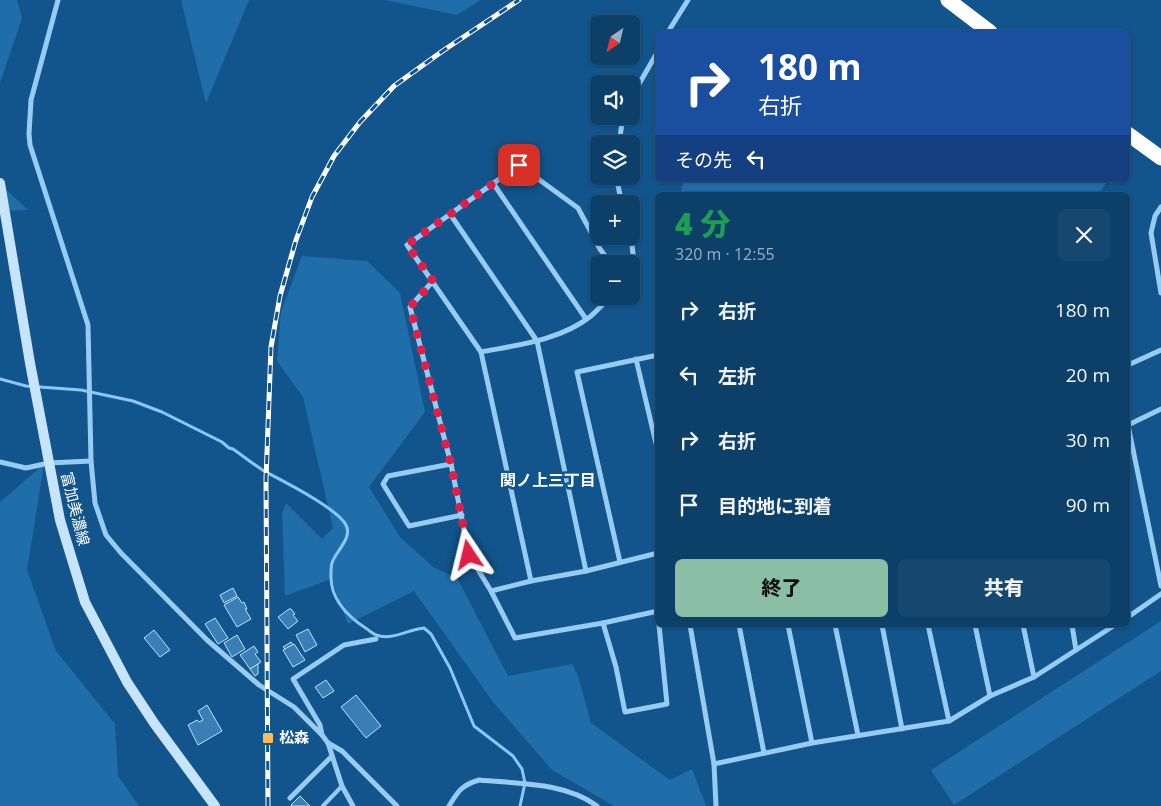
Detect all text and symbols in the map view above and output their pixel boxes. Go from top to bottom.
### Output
north arrow [590,15,640,65]
map controls [590,15,640,305]
text: 180 m [758,43,862,90]
icon: right [675,50,740,115]
button: sound [590,75,640,125]
text: 右折 [758,90,802,120]
button: layers [590,135,640,185]
pin [498,144,540,186]
icon: left [742,145,770,173]
text: その先 [675,147,732,173]
icon: arrive [505,151,533,179]
button: + [590,195,640,245]
text: 4 分 [675,203,730,244]
button: close [1058,209,1110,261]
text: 320 m · 12:55 [675,243,775,265]
button: − [590,255,640,305]
icon: right [675,296,703,324]
text: 180 m [1055,297,1110,323]
text: 右折 [718,298,756,324]
icon: left [675,361,703,389]
text: 20 m [1066,362,1110,388]
text: 左折 [718,363,756,389]
icon: right [675,426,703,454]
text: 30 m [1066,427,1110,453]
text: 右折 [718,428,756,454]
district label: 関ノ上三丁目 [500,469,596,491]
street label: 富加美濃線 [57,470,95,548]
icon: arrive [675,491,703,519]
text: 90 m [1066,492,1110,518]
text: 目的地に到着 [718,493,832,519]
position arrow [442,528,494,580]
button: 終了 [675,559,888,617]
button: 共有 [898,559,1110,617]
place label: 松森 [279,727,309,747]
marker: 松森 [261,731,275,745]

